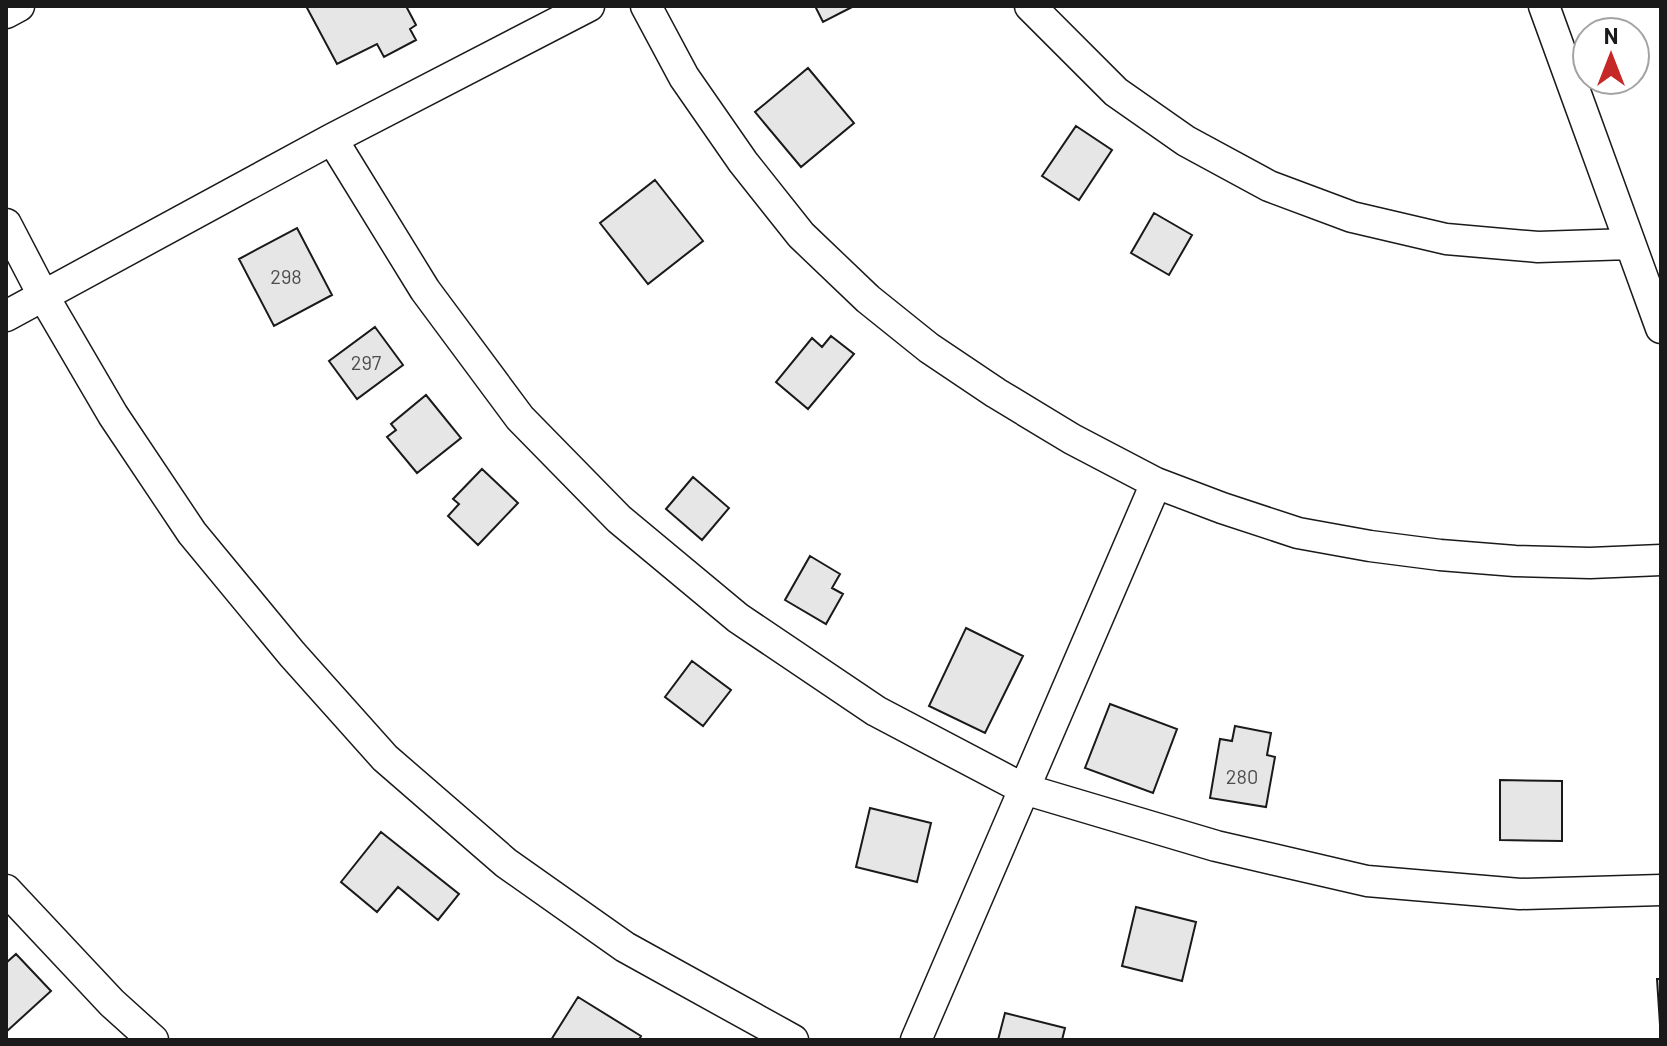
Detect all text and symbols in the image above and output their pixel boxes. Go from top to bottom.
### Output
north arrow [1571,16,1651,96]
text: N [1604,22,1618,48]
house number: 298 [270,264,302,288]
house number: 297 [351,350,382,374]
house number: 280 [1226,764,1258,788]

